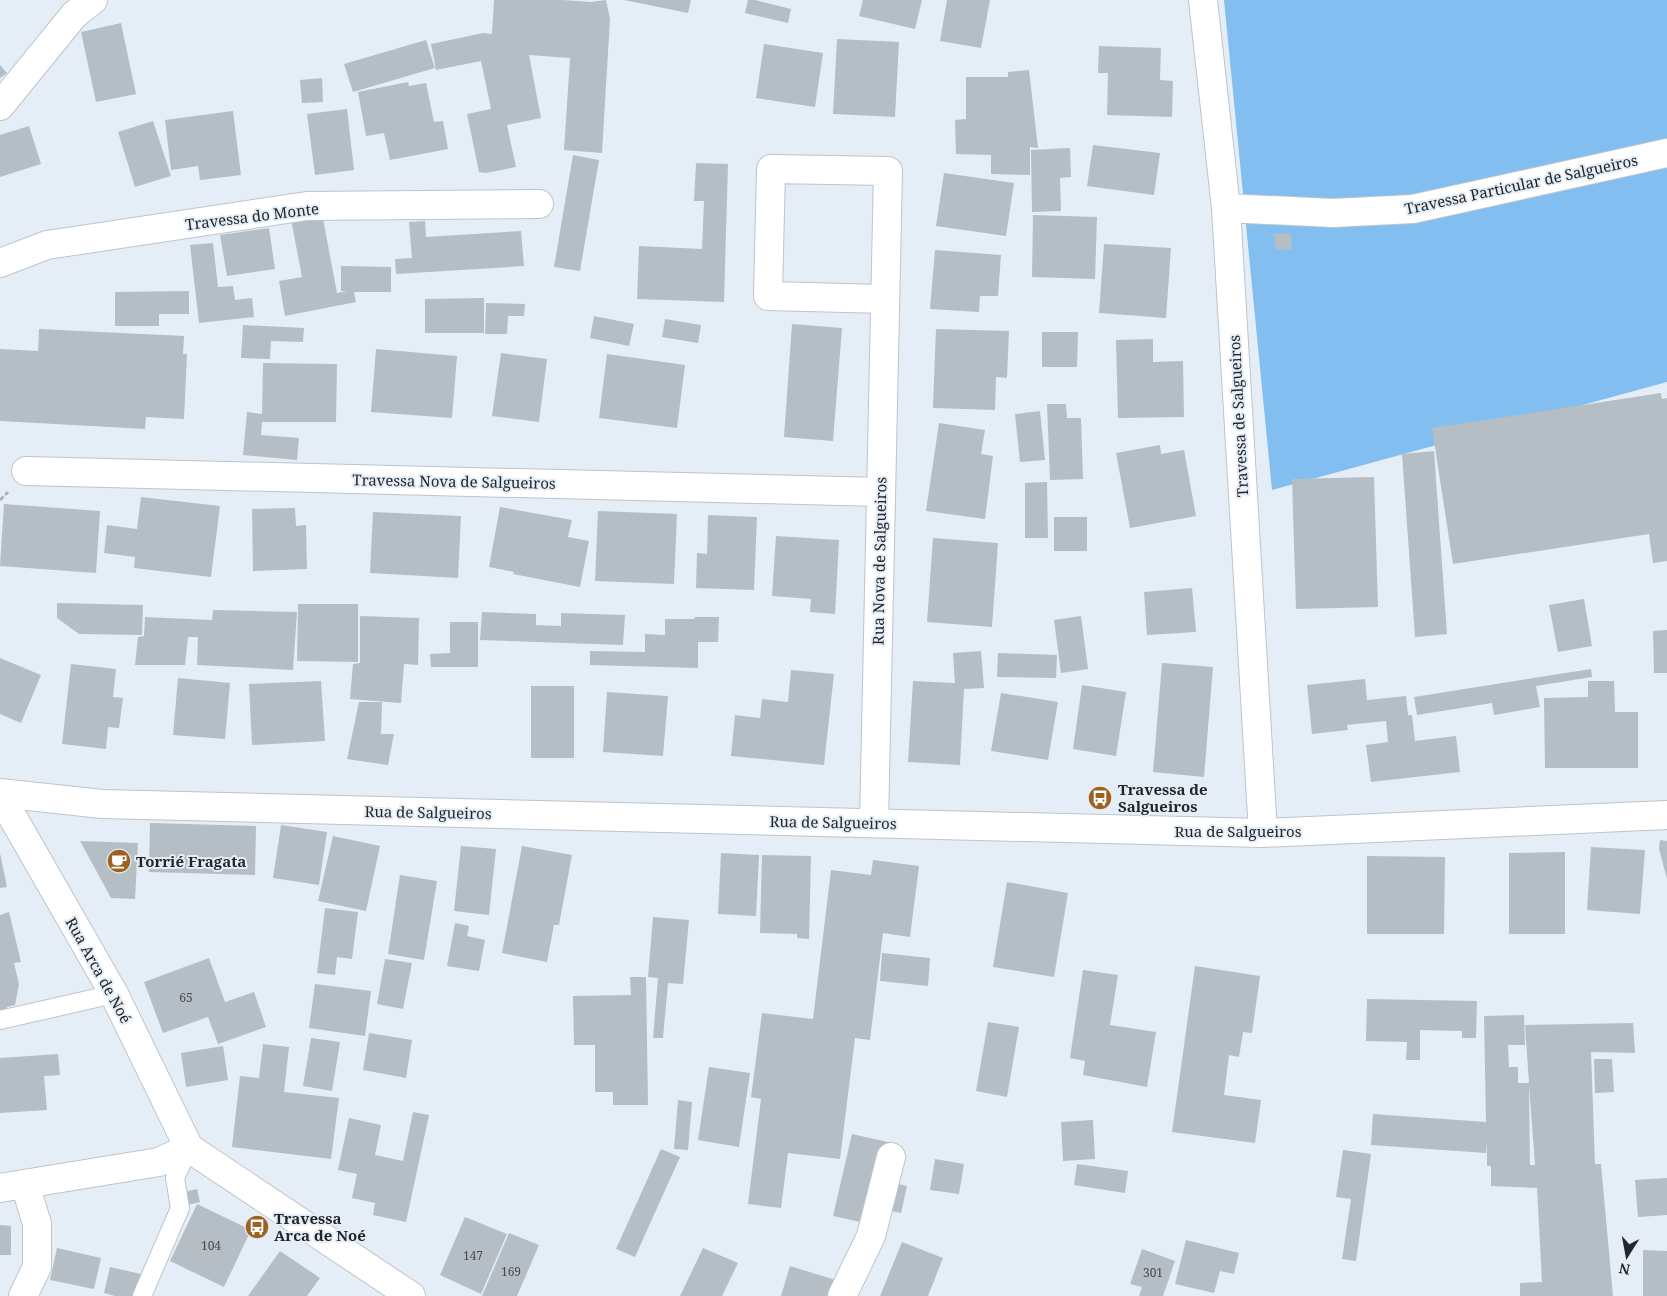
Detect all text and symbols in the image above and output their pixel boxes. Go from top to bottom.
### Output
street label: Travessa Particular de Salgueiros [1403,149,1640,219]
street label: Travessa do Monte [184,198,320,234]
street label: Travessa de Salgueiros [1224,334,1252,498]
street label: Travessa Nova de Salgueiros [352,469,556,493]
street label: Rua Nova de Salgueiros [868,477,890,645]
place label: Travessa de Salgueiros [1118,779,1208,816]
bus stop icon: Travessa de Salgueiros [1087,785,1113,811]
street label: Rua de Salgueiros [364,801,492,823]
street label: Rua de Salgueiros [769,811,897,833]
street label: Rua de Salgueiros [1174,821,1302,841]
cafe icon: Torrié Fragata [106,848,132,874]
place label: Torrié Fragata [136,851,246,871]
street label: Rua Arca de Noé [62,913,136,1027]
house number: 65 [179,989,193,1006]
place label: Travessa Arca de Noé [274,1208,366,1245]
bus stop icon: Travessa Arca de Noé [244,1214,270,1240]
north arrow [1602,1231,1652,1281]
house number: 104 [201,1237,221,1254]
house number: 147 [463,1247,483,1264]
text: N [1617,1259,1632,1280]
house number: 169 [501,1263,521,1280]
house number: 301 [1143,1264,1163,1281]

